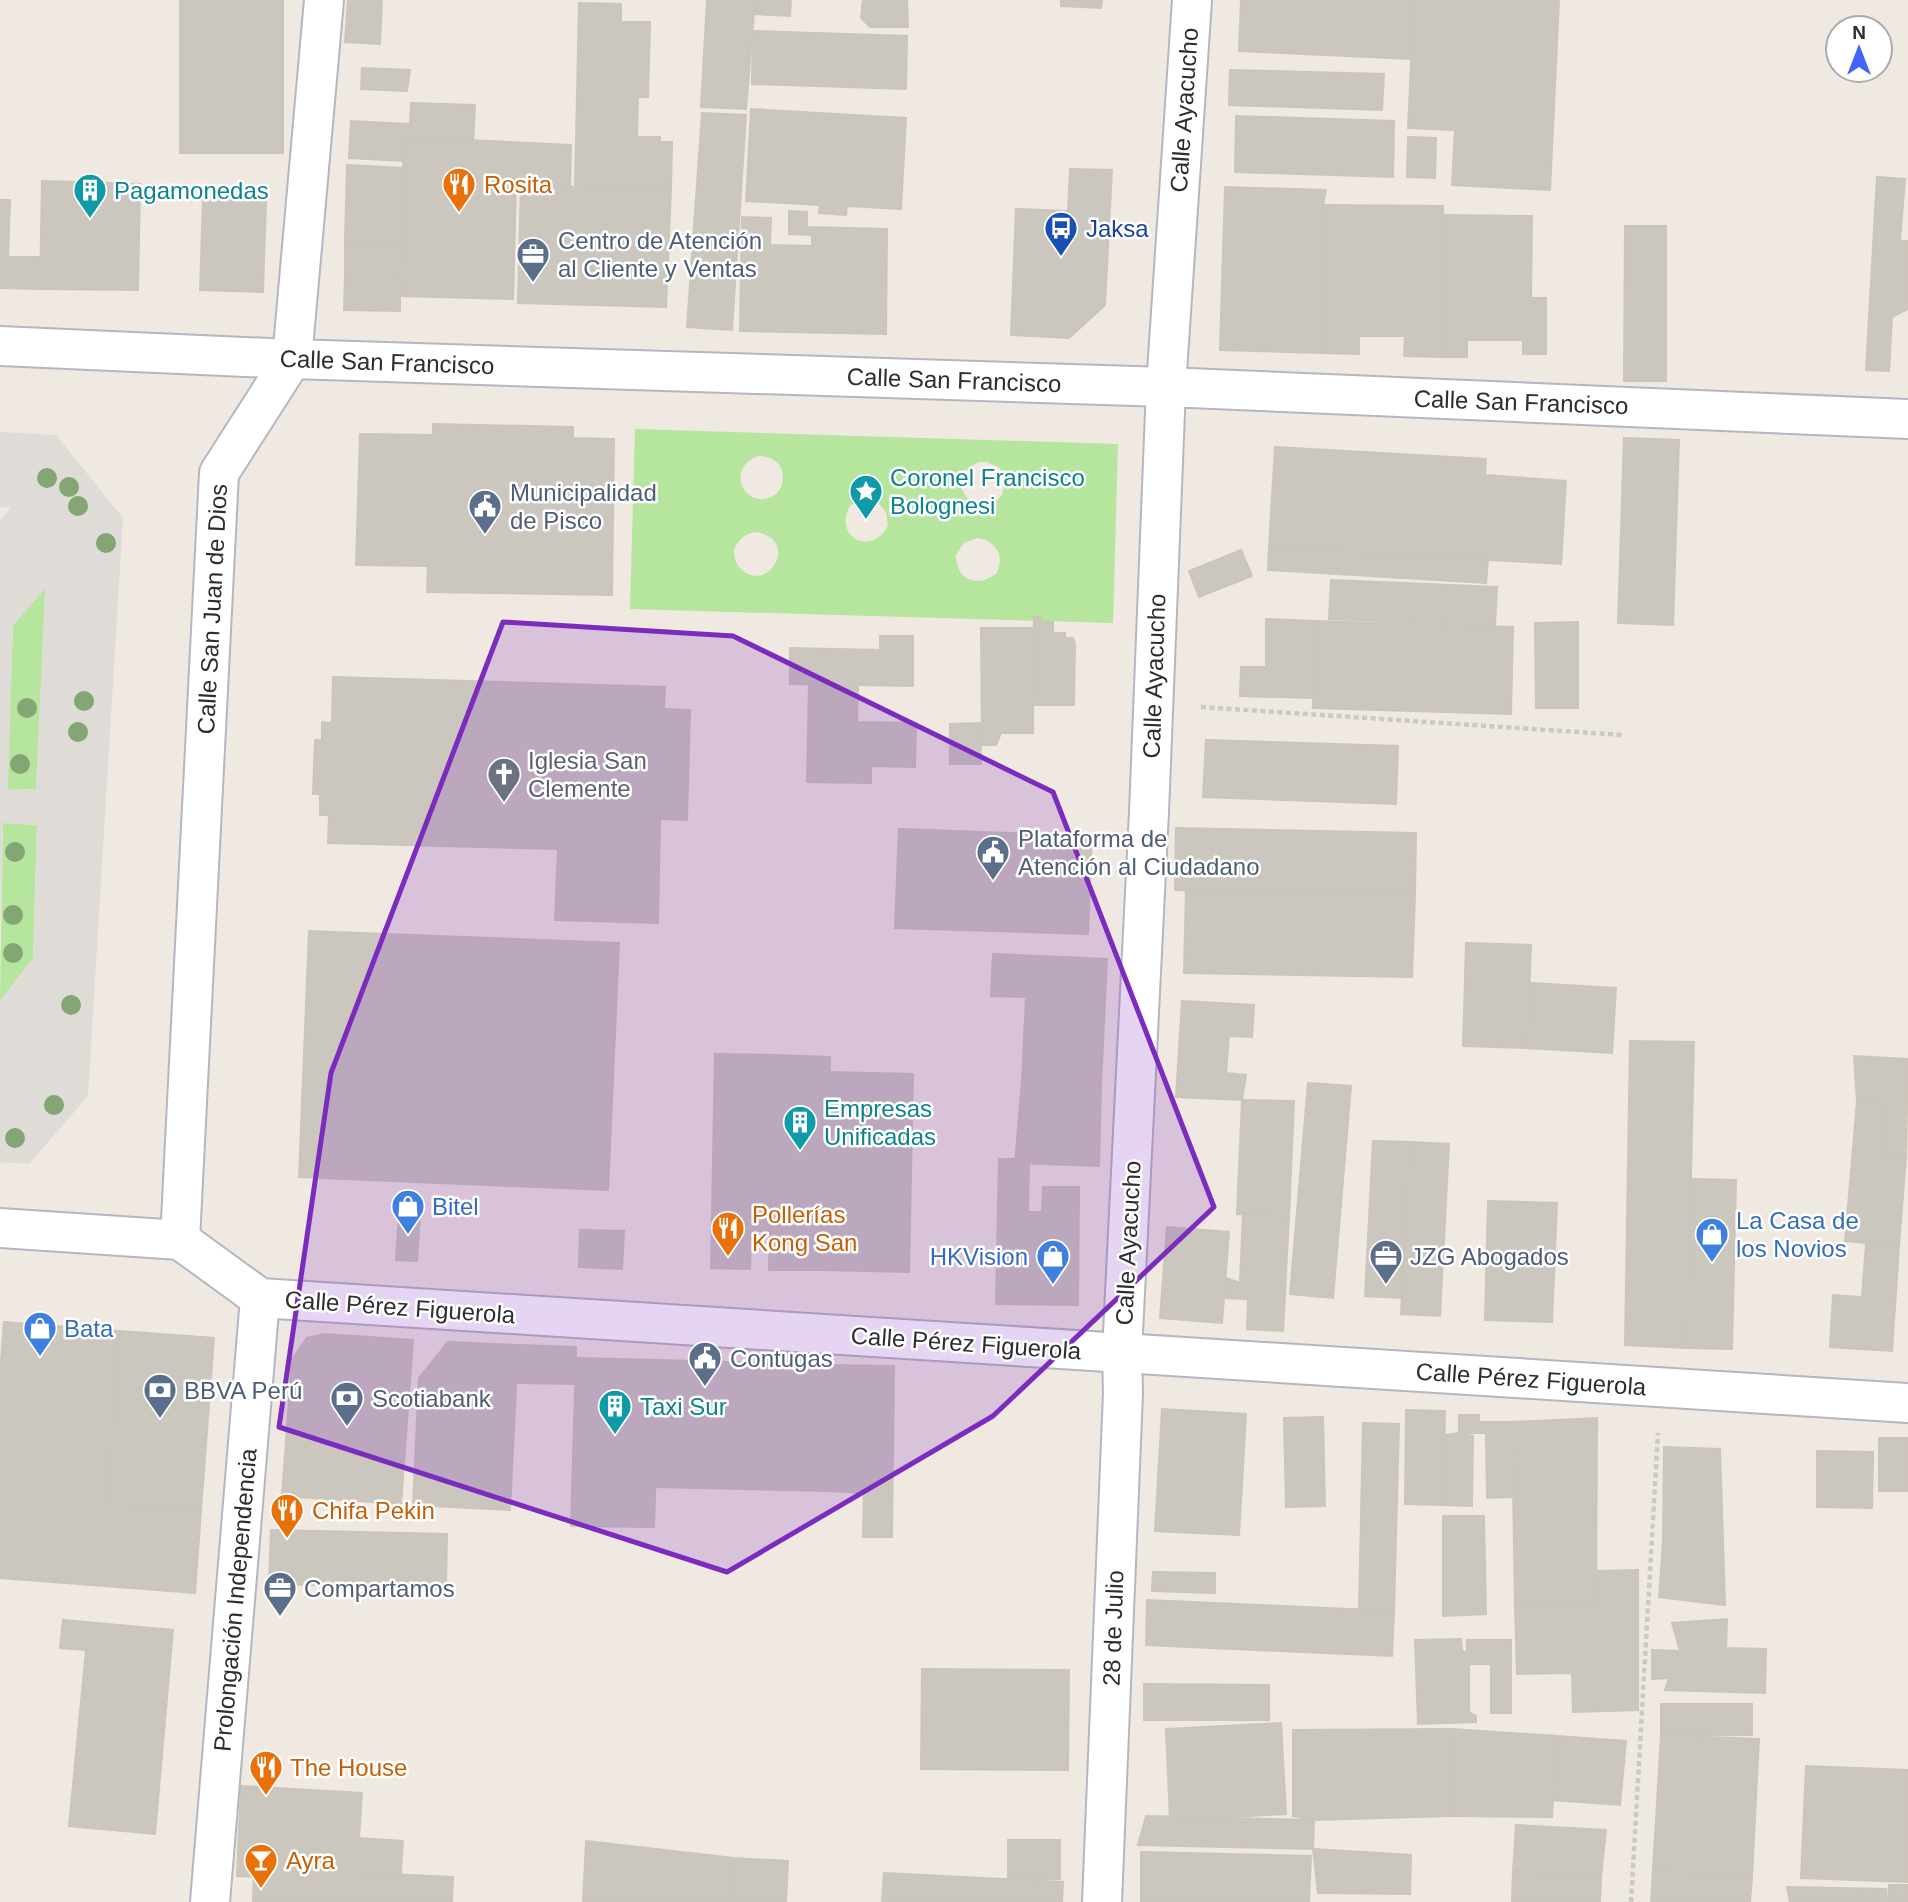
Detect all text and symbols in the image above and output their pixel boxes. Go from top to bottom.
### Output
north arrow [1824,14,1894,84]
text: N [1852,22,1866,43]
street label: Calle Ayacucho [1165,27,1203,193]
restaurant icon: Rosita [440,165,478,214]
building icon: Pagamonedas [71,171,109,220]
place label: Rosita [484,171,553,198]
place label: Pagamonedas [114,177,269,204]
bus stop icon: Jaksa [1042,209,1080,258]
place label: Jaksa [1086,215,1149,242]
place label: Centro de Atención al Cliente y Ventas [558,227,762,282]
office icon: Centro de Atención al Cliente y Ventas [514,235,552,284]
street label: Calle San Francisco [279,345,495,379]
street label: Calle San Francisco [846,363,1062,397]
street label: Calle San Francisco [1413,385,1629,419]
place label: Coronel Francisco Bolognesi [890,464,1085,519]
place icon: Coronel Francisco Bolognesi [847,472,885,521]
place label: Municipalidad de Pisco [510,479,657,534]
street label: Calle San Juan de Dios [192,483,232,735]
public building icon: Municipalidad de Pisco [466,487,504,536]
street label: Calle Ayacucho [1138,593,1170,759]
place label: Iglesia San Clemente [528,747,647,802]
church icon: Iglesia San Clemente [485,755,523,804]
place label: Plataforma de Atención al Ciudadano [1018,825,1260,880]
public building icon: Plataforma de Atención al Ciudadano [974,833,1012,882]
place label: Empresas Unificadas [824,1095,936,1150]
building icon: Empresas Unificadas [781,1103,819,1152]
street label: Calle Ayacucho [1110,1160,1146,1326]
shop icon: Bitel [389,1187,427,1236]
place label: Bitel [432,1193,479,1220]
place label: Pollerías Kong San [752,1201,857,1256]
place label: La Casa de los Novios [1736,1207,1859,1262]
restaurant icon: Pollerías Kong San [709,1209,747,1258]
shop icon: La Casa de los Novios [1693,1215,1731,1264]
shop icon: HKVision [1034,1237,1072,1286]
office icon: JZG Abogados [1367,1237,1405,1286]
place label: HKVision [930,1243,1028,1270]
place label: JZG Abogados [1410,1243,1569,1270]
street label: Calle Pérez Figuerola [284,1285,517,1329]
shop icon: Bata [21,1309,59,1358]
place label: Bata [64,1315,114,1342]
street label: Calle Pérez Figuerola [850,1321,1083,1365]
public building icon: Contugas [686,1339,724,1388]
place label: Contugas [730,1345,833,1372]
street label: Calle Pérez Figuerola [1415,1357,1648,1401]
bank icon: BBVA Perú [141,1371,179,1420]
place label: BBVA Perú [184,1377,302,1404]
bank icon: Scotiabank [328,1379,366,1428]
place label: Scotiabank [372,1385,492,1412]
building icon: Taxi Sur [596,1387,634,1436]
place label: Taxi Sur [640,1393,727,1420]
street label: Prolongación Independencia [208,1447,262,1753]
restaurant icon: Chifa Pekin [268,1491,306,1540]
place label: Chifa Pekin [312,1497,435,1524]
office icon: Compartamos [261,1569,299,1618]
street label: 28 de Julio [1097,1570,1129,1686]
place label: Compartamos [304,1575,455,1602]
restaurant icon: The House [247,1748,285,1797]
place label: The House [290,1754,407,1781]
bar icon: Ayra [242,1841,280,1890]
place label: Ayra [286,1847,336,1874]

